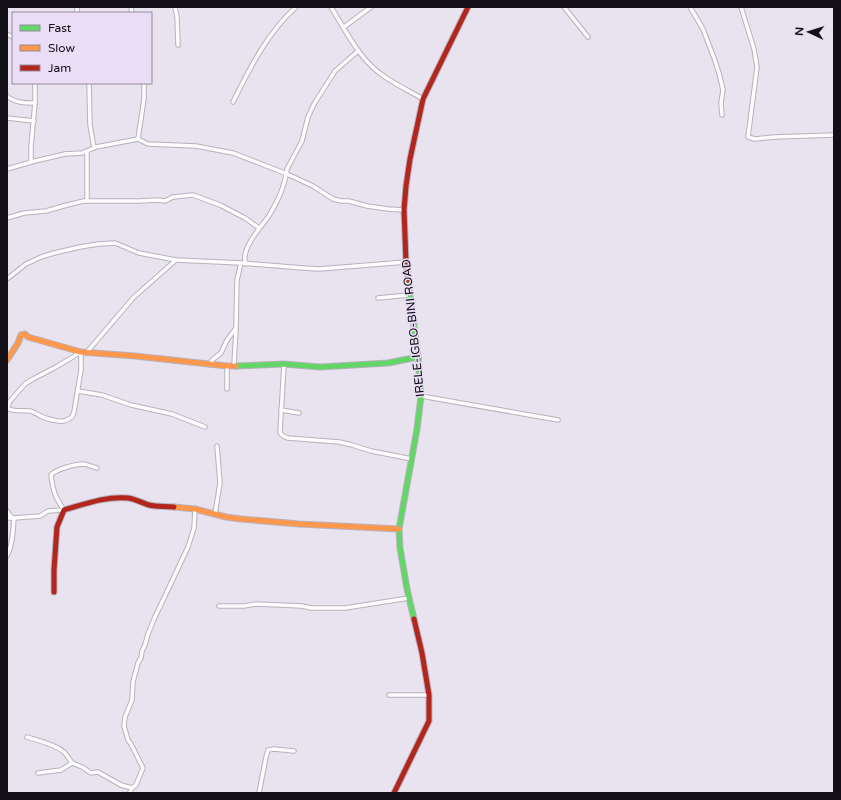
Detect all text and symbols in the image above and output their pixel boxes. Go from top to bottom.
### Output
legend [12,12,152,84]
north arrow [789,12,829,52]
text: Fast [48,21,72,35]
text: N [793,26,806,36]
text: Slow [48,41,75,55]
text: Jam [48,61,71,75]
street label: IRELE-IGBO-BINI ROAD [399,258,427,398]

